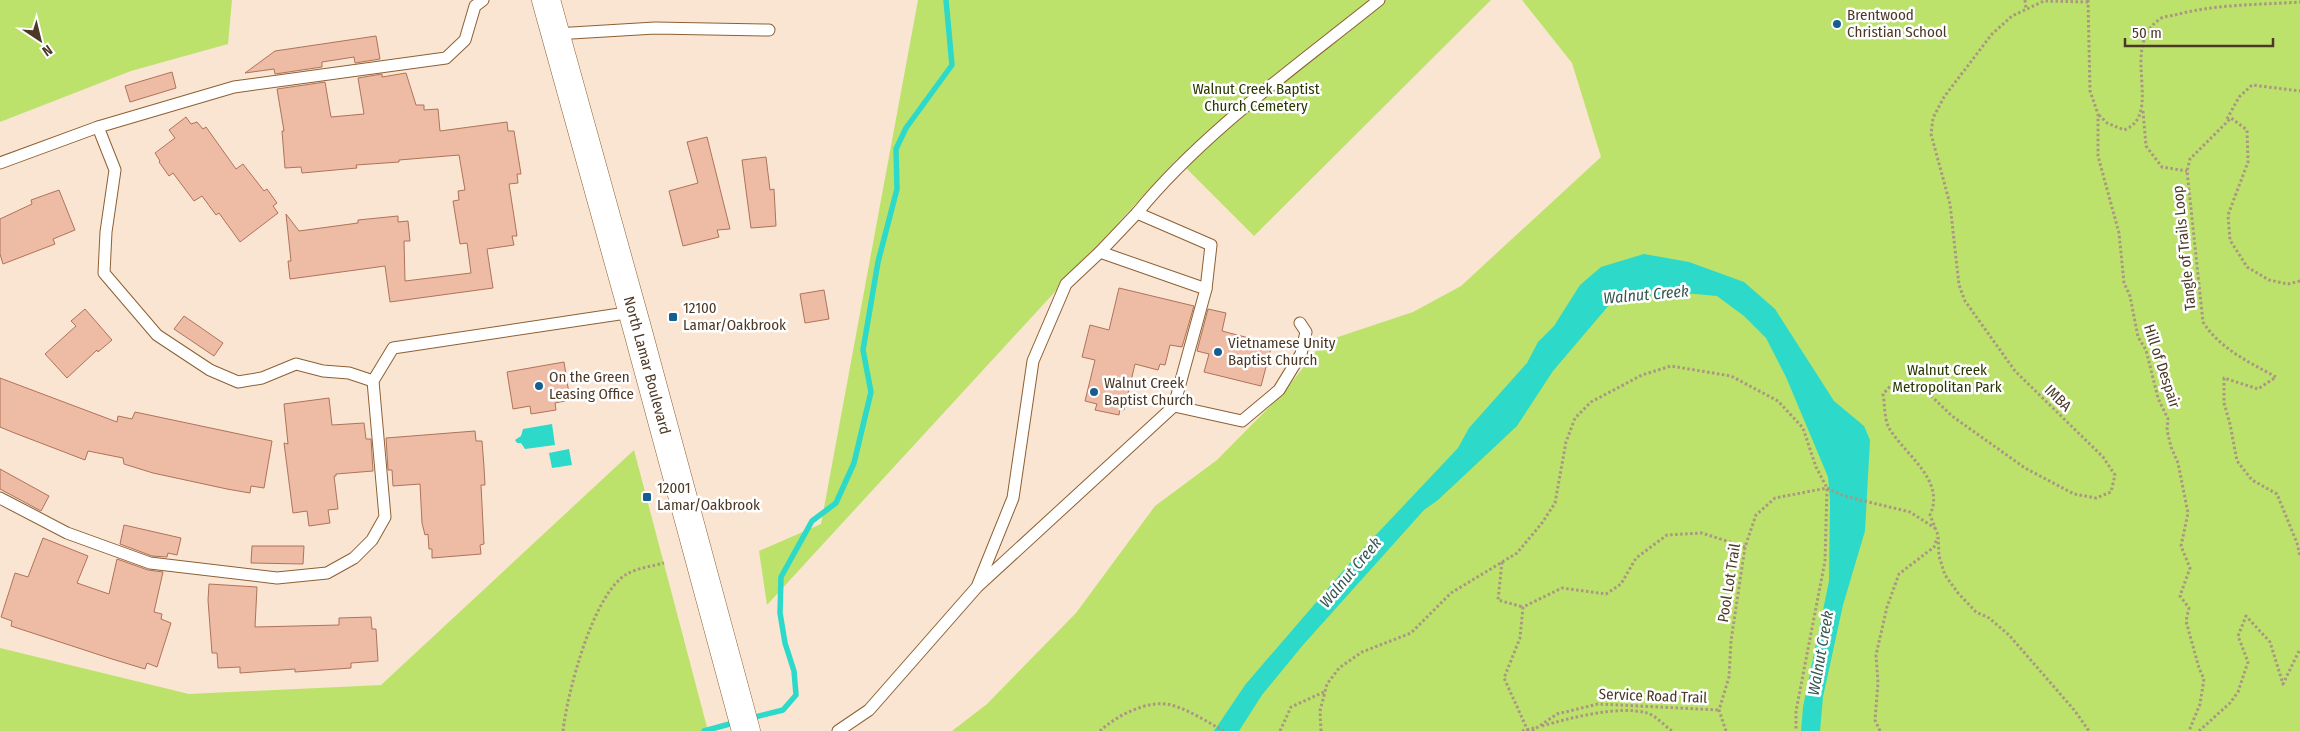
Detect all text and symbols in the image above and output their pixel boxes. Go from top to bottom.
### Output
place label: Brentwood Christian School [1847,6,1947,41]
north arrow [15,15,65,65]
scale bar [2125,15,2272,47]
marker: Brentwood Christian School [1831,18,1843,30]
text: 50 m [2132,24,2162,42]
text: N [39,41,55,60]
park label: Walnut Creek Baptist Church Cemetery [1192,80,1320,115]
street label: Tangle of Trails Loop [2168,185,2200,311]
water label: Walnut Creek [1603,281,1690,308]
street label: North Lamar Boulevard [620,294,674,436]
place label: 12100 Lamar/Oakbrook [683,299,786,334]
marker: 12100 Lamar/Oakbrook [667,311,679,323]
street label: Hill of Despair [2140,322,2184,411]
place label: Vietnamese Unity Baptist Church [1228,334,1336,369]
marker: Vietnamese Unity Baptist Church [1212,346,1224,358]
park label: Walnut Creek Metropolitan Park [1892,361,2002,396]
place label: On the Green Leasing Office [549,368,634,403]
place label: Walnut Creek Baptist Church [1104,374,1193,409]
marker: On the Green Leasing Office [533,380,545,392]
street label: IMBA [2041,381,2075,415]
marker: Walnut Creek Baptist Church [1088,386,1100,398]
place label: 12001 Lamar/Oakbrook [657,479,760,514]
marker: 12001 Lamar/Oakbrook [641,491,653,503]
water label: Walnut Creek [1316,533,1385,611]
street label: Pool Lot Trail [1714,542,1744,624]
water label: Walnut Creek [1804,609,1837,697]
street label: Service Road Trail [1598,685,1708,707]

